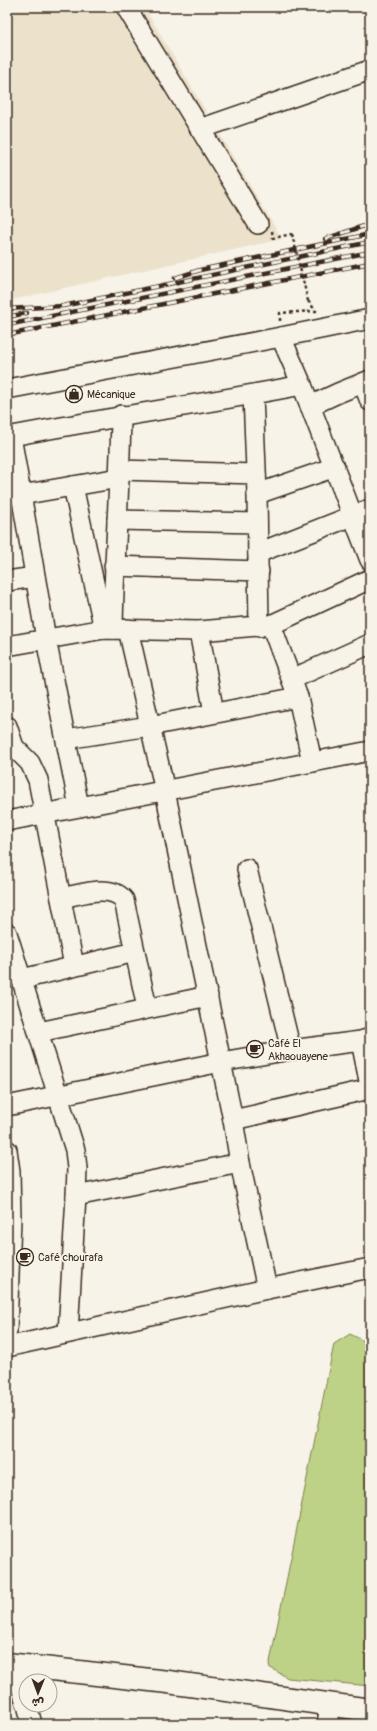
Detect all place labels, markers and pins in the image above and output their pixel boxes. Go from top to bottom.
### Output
shop icon: Mécanique [64,384,84,404]
place label: Mécanique [87,388,136,401]
place label: Café El Akhaouayene [268,1037,329,1063]
cafe icon: Café El Akhaouayene [245,1039,265,1059]
cafe icon: Café chourafa [15,1247,35,1267]
place label: Café chourafa [38,1251,103,1264]

